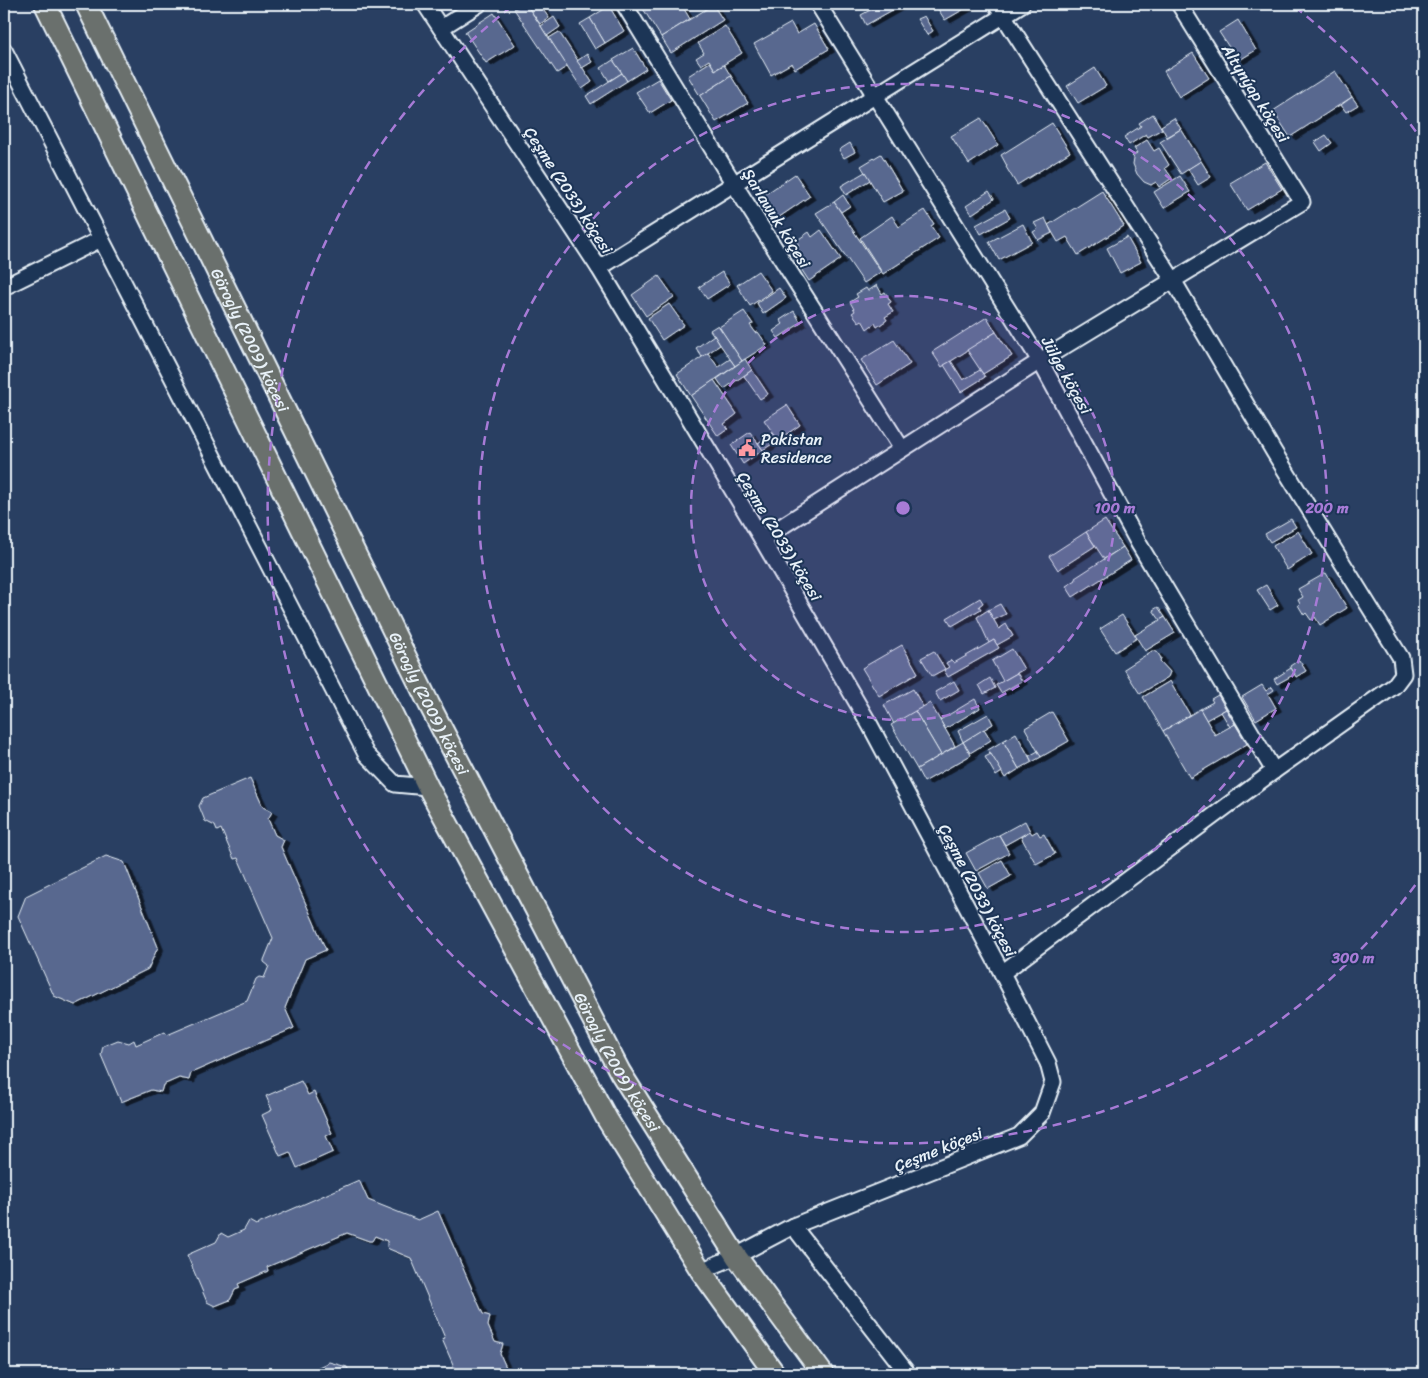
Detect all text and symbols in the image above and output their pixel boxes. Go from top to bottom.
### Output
street label: Altynýap köçesi [1213,37,1298,149]
street label: Çeşme (2033) köçesi [516,121,621,260]
street label: Şarlawuk köçesi [734,163,819,274]
street label: Görogly (2009) köçesi [202,263,298,418]
street label: Jülge köçesi [1033,330,1100,420]
place label: Pakistan Residence [761,425,832,472]
public building icon: Pakistan Residence [737,438,757,458]
street label: Çeşme (2033) köçesi [729,466,830,607]
text: 100 m [1095,495,1136,521]
text: 200 m [1304,495,1349,521]
centre of rings [894,499,912,517]
street label: Görogly (2009) köçesi [381,627,478,781]
street label: Çeşme (2033) köçesi [930,818,1025,963]
text: 300 m [1331,945,1375,971]
street label: Görogly (2009) köçesi [566,987,669,1139]
street label: Çeşme köçesi [889,1118,988,1180]

